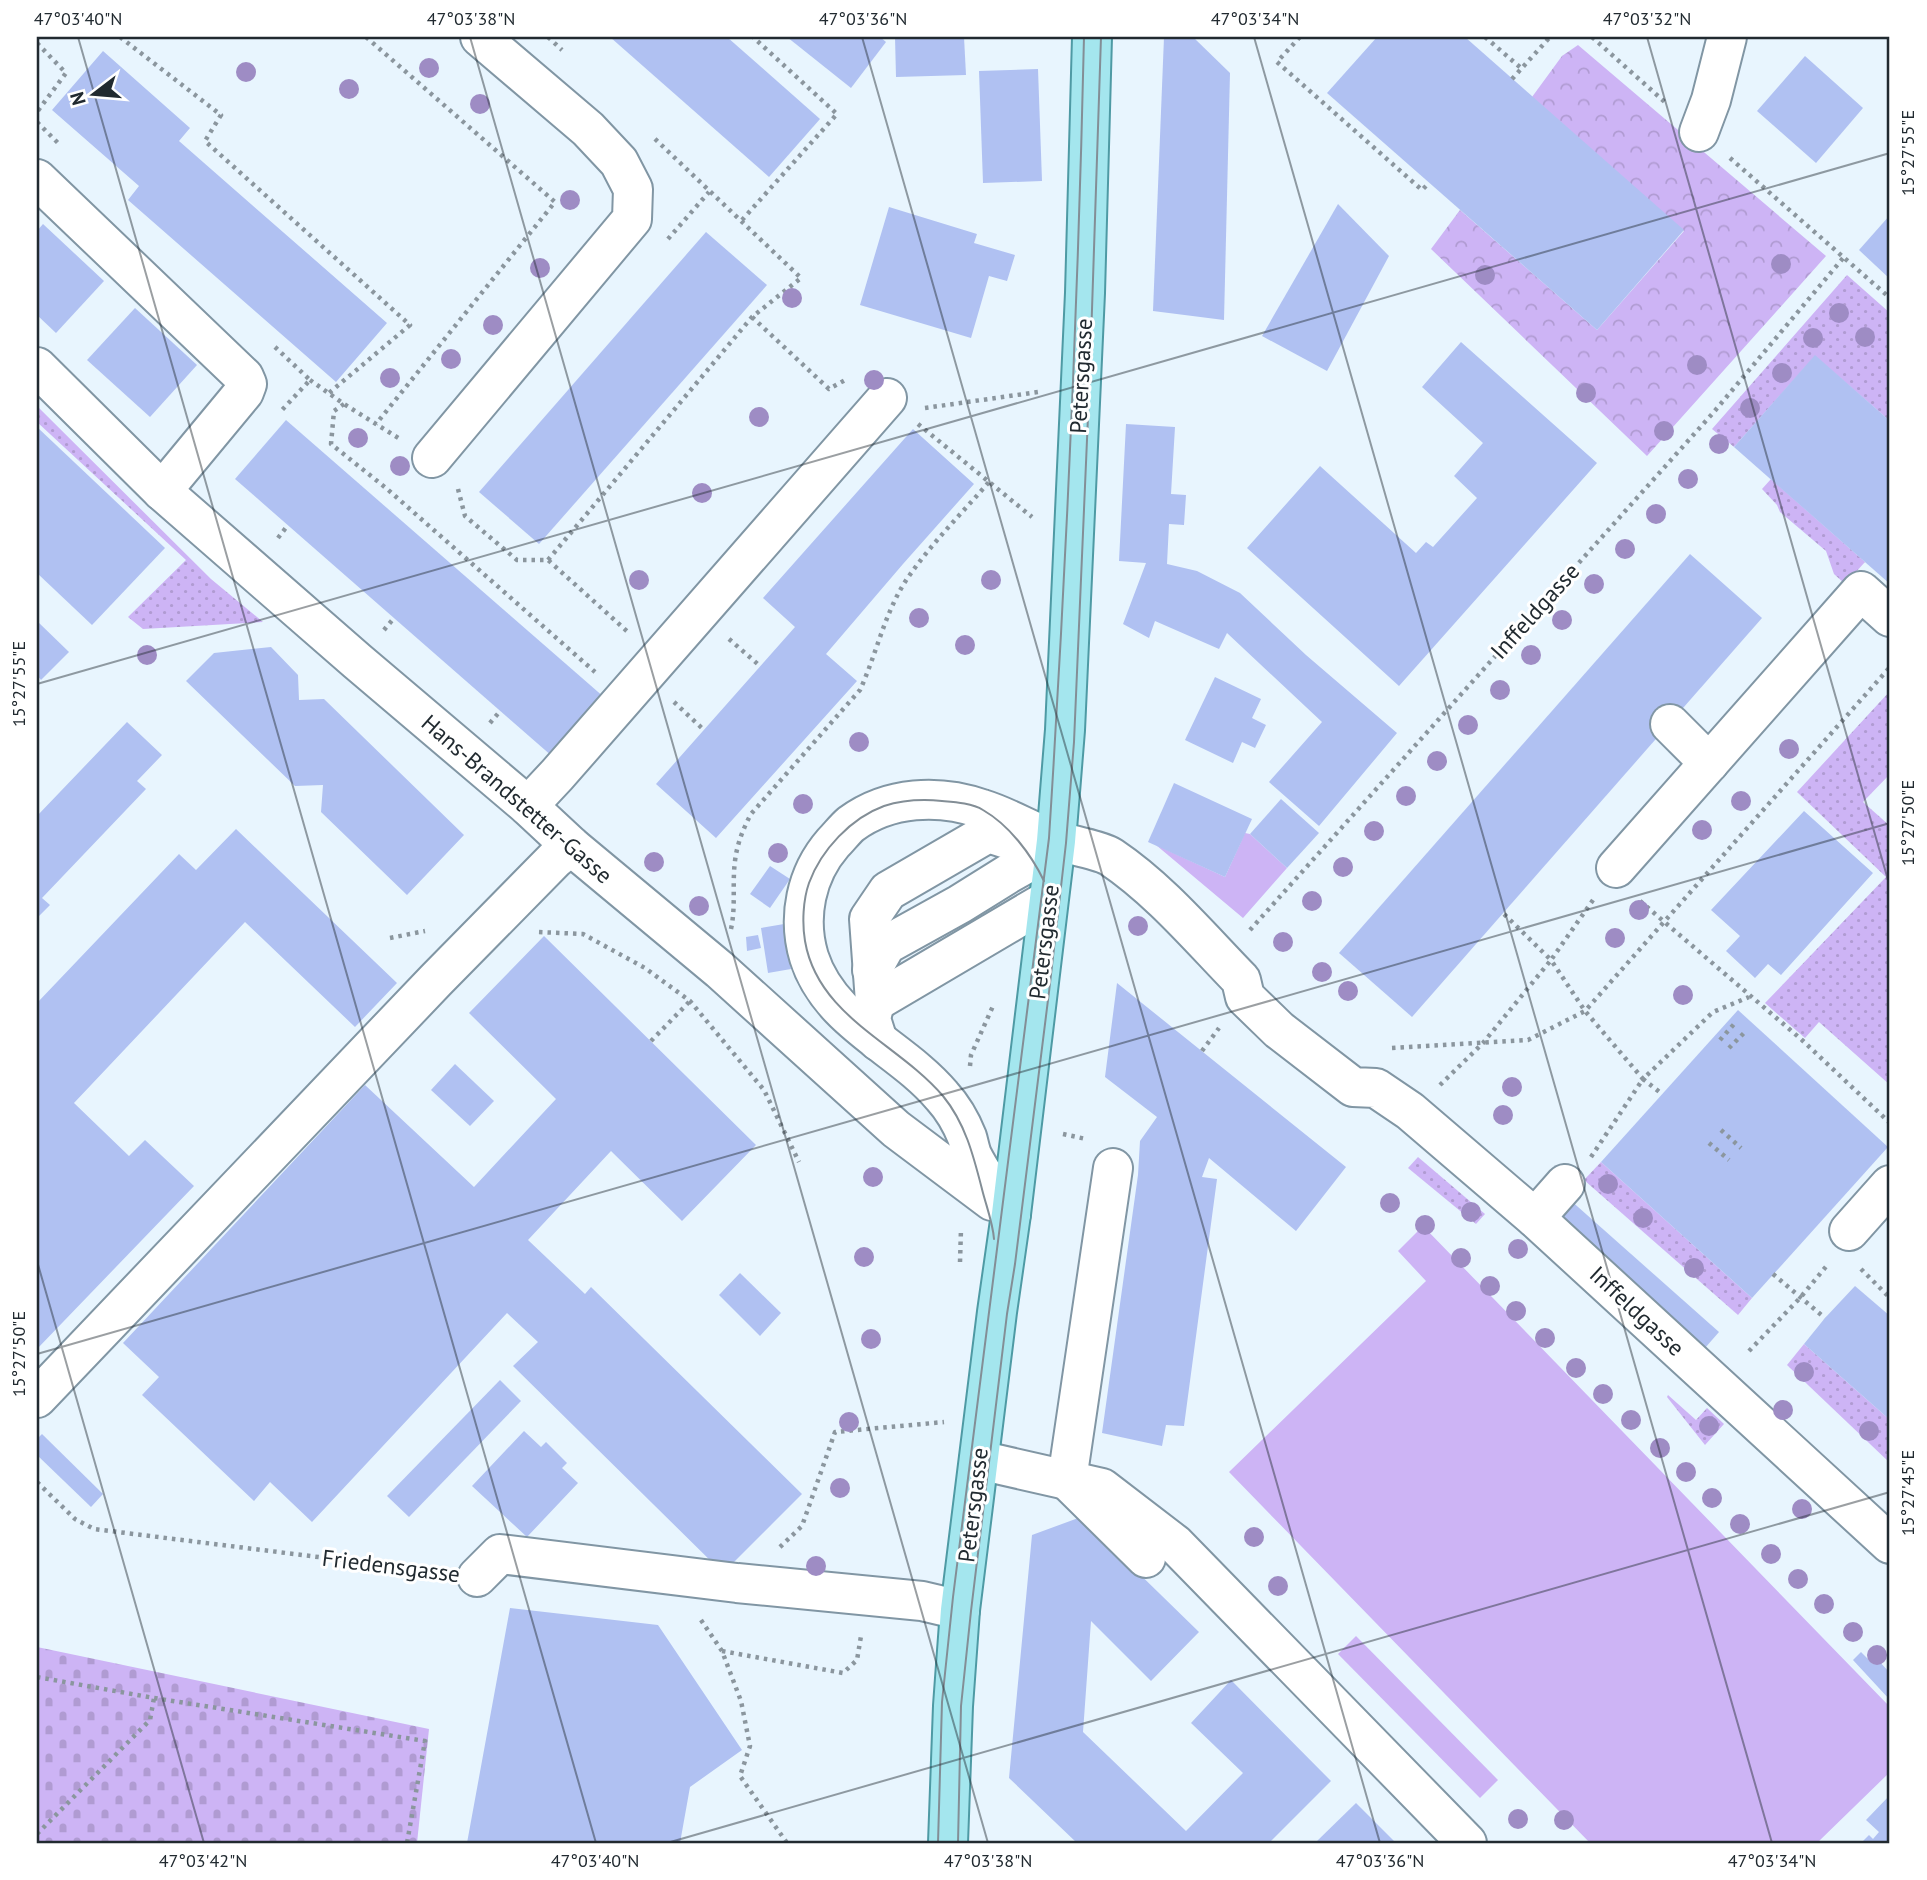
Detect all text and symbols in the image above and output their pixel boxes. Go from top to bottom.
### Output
text: 47°03'40"N [34,7,122,30]
text: 47°03'38"N [427,7,515,30]
text: 47°03'36"N [819,7,907,30]
text: 47°03'34"N [1211,7,1299,30]
text: 47°03'32"N [1603,7,1691,30]
north arrow [60,60,130,130]
text: N [64,89,91,108]
text: 15°27'55"E [1896,110,1919,196]
street label: Petersgasse [1063,318,1098,434]
street label: Inffeldgasse [1484,557,1585,665]
text: 15°27'55"E [7,641,30,727]
street label: Hans-Brandstetter-Gasse [416,708,619,889]
text: 15°27'50"E [1896,780,1919,866]
street label: Petersgasse [1022,883,1065,1001]
street label: Inffeldgasse [1584,1259,1691,1362]
text: 15°27'50"E [7,1311,30,1397]
street label: Petersgasse [951,1446,994,1564]
text: 15°27'45"E [1896,1450,1919,1536]
street label: Friedensgasse [320,1543,462,1588]
text: 47°03'42"N [159,1849,247,1872]
text: 47°03'40"N [551,1849,639,1872]
text: 47°03'38"N [944,1849,1032,1872]
text: 47°03'36"N [1336,1849,1424,1872]
text: 47°03'34"N [1728,1849,1816,1872]

